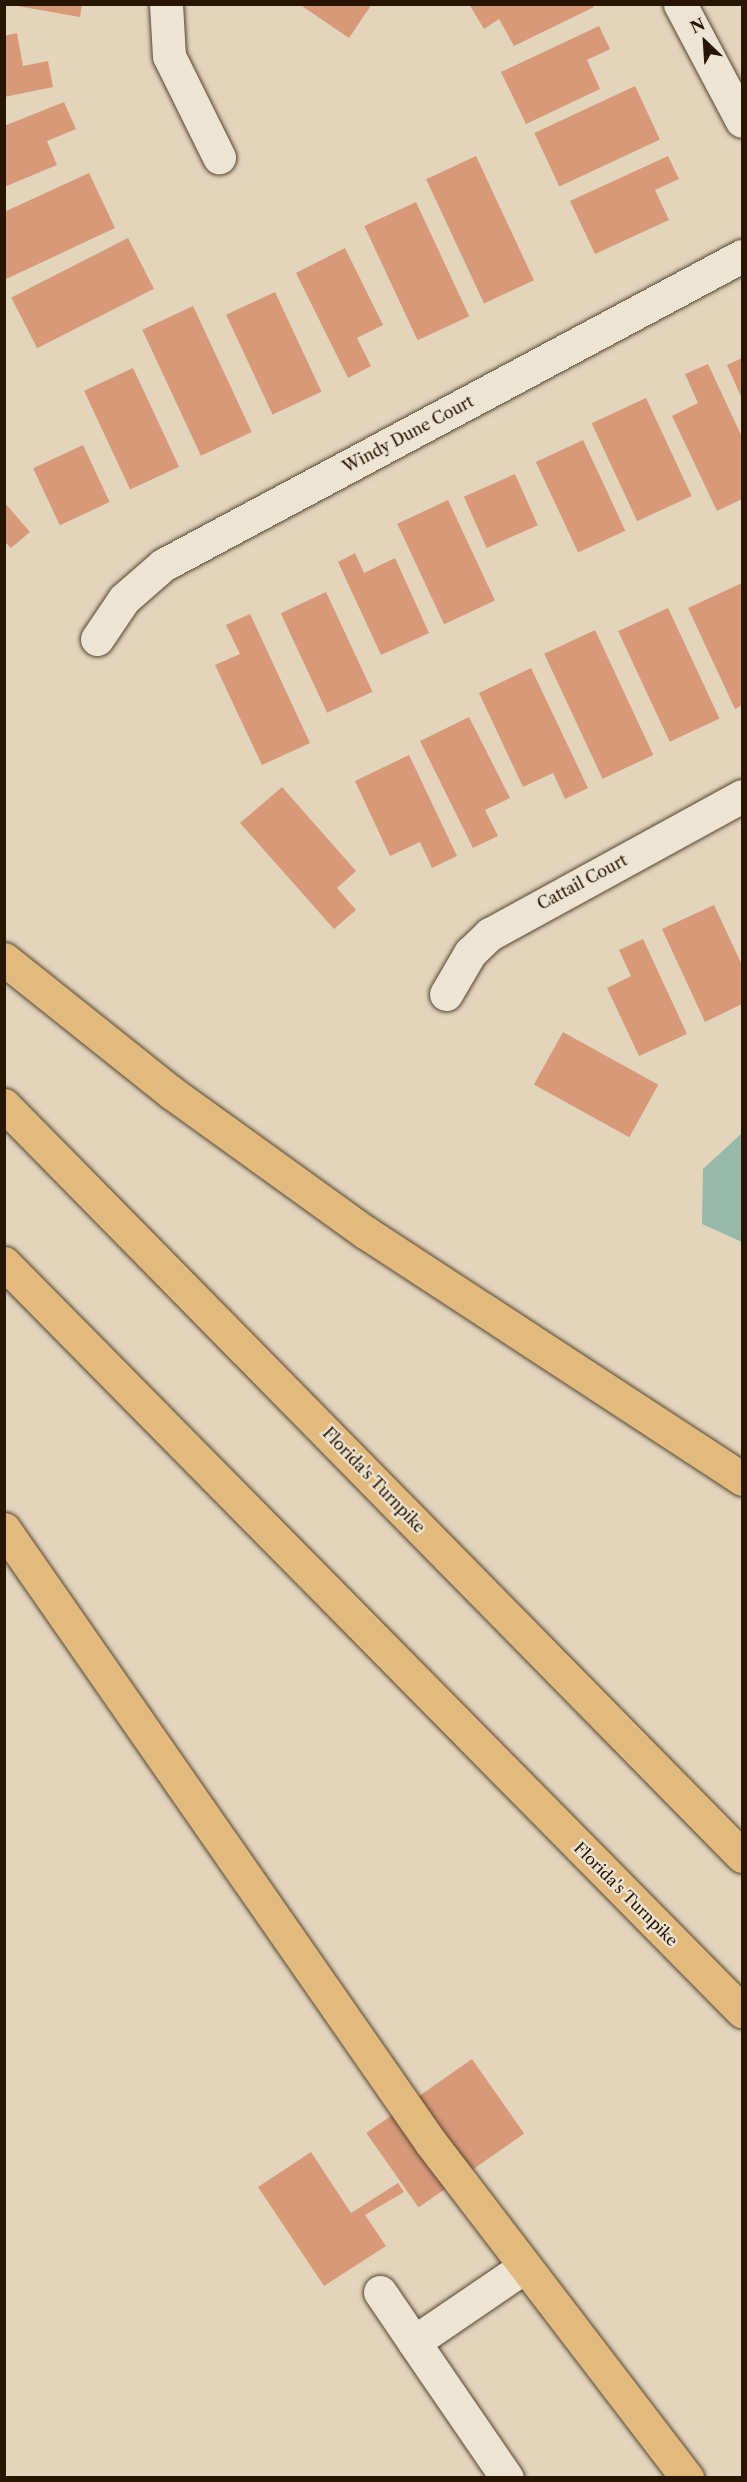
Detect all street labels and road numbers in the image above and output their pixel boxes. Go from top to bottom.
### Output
street label: Windy Dune Court [339,391,477,477]
street label: Cattail Court [534,850,630,914]
street label: Florida's Turnpike [319,1423,429,1537]
street label: Florida's Turnpike [570,1838,682,1950]

